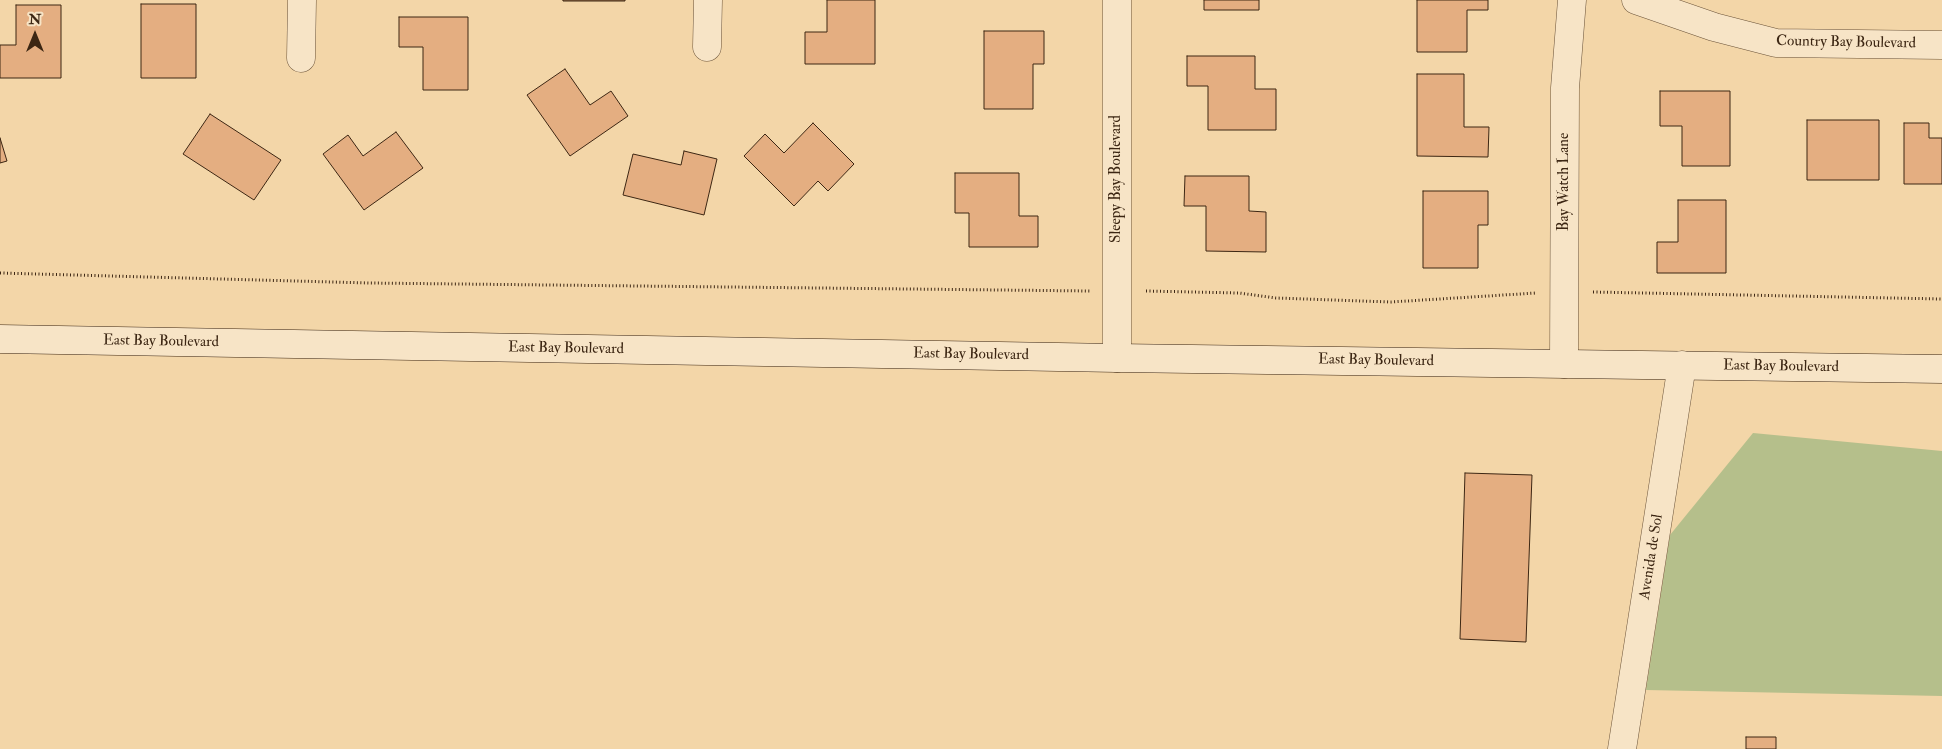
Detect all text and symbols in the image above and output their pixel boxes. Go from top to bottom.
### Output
north arrow [10,10,60,60]
text: N [29,11,41,28]
street label: Country Bay Boulevard [1776,33,1916,53]
street label: Sleepy Bay Boulevard [1108,115,1126,243]
street label: Bay Watch Lane [1556,133,1574,231]
street label: East Bay Boulevard [103,332,219,352]
street label: East Bay Boulevard [508,339,624,359]
street label: East Bay Boulevard [913,345,1029,365]
street label: East Bay Boulevard [1318,351,1434,371]
street label: East Bay Boulevard [1723,357,1839,377]
street label: Avenida de Sol [1636,513,1668,601]

